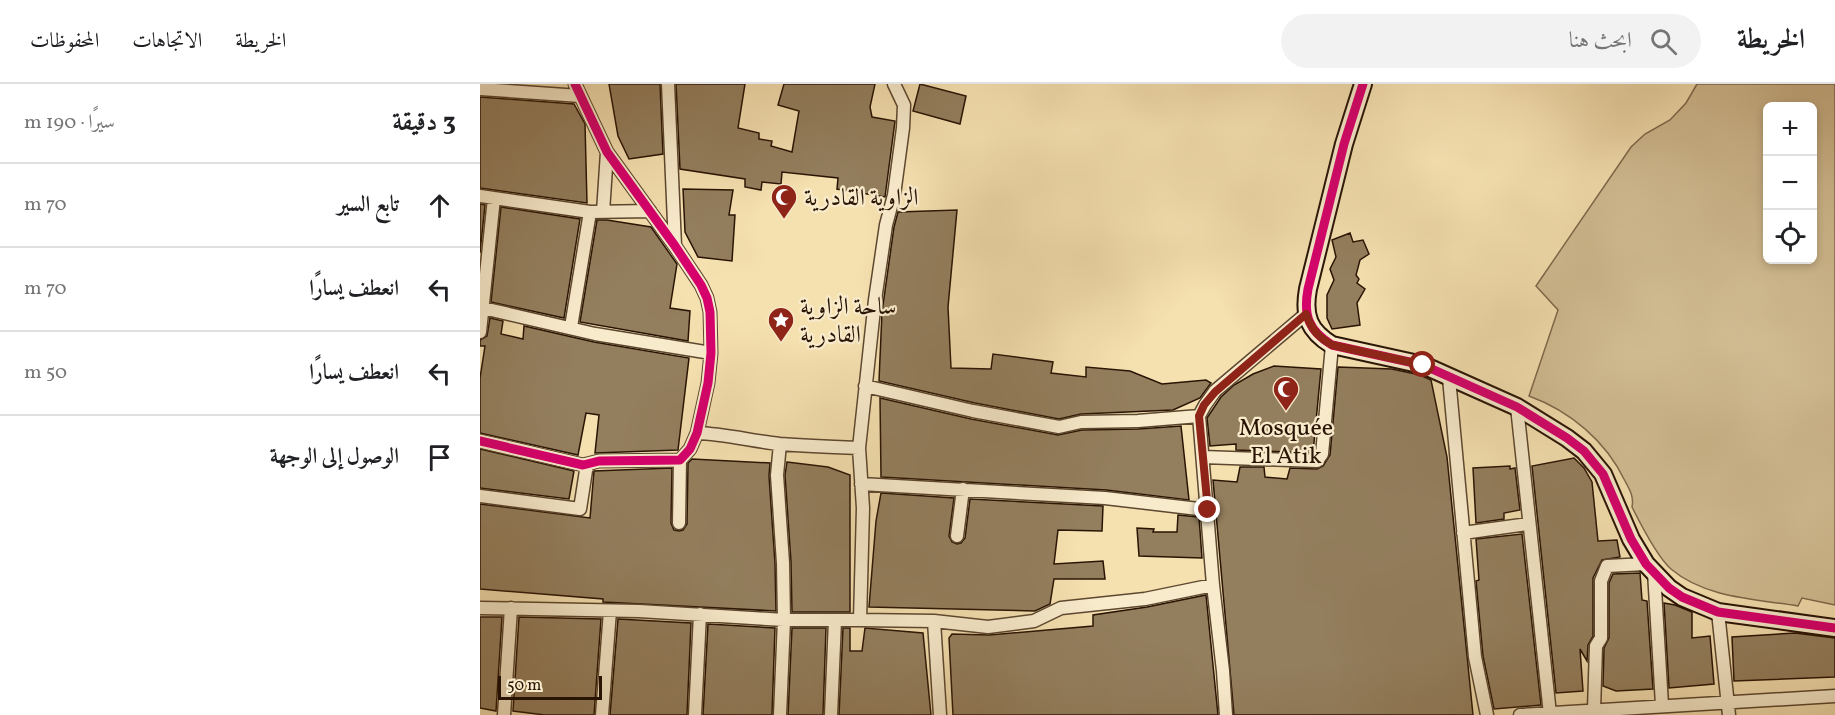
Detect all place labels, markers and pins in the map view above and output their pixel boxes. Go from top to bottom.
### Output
mosque icon: الزاوية القادرية [769,182,799,220]
place label: الزاوية القادرية [804,182,919,216]
place label: ساحة الزاوية القادرية [800,291,896,353]
place icon: ساحة الزاوية القادرية [766,305,796,343]
mosque icon: Mosquée El Atik [1271,374,1301,412]
place label: Mosquée El Atik [1239,412,1333,474]

